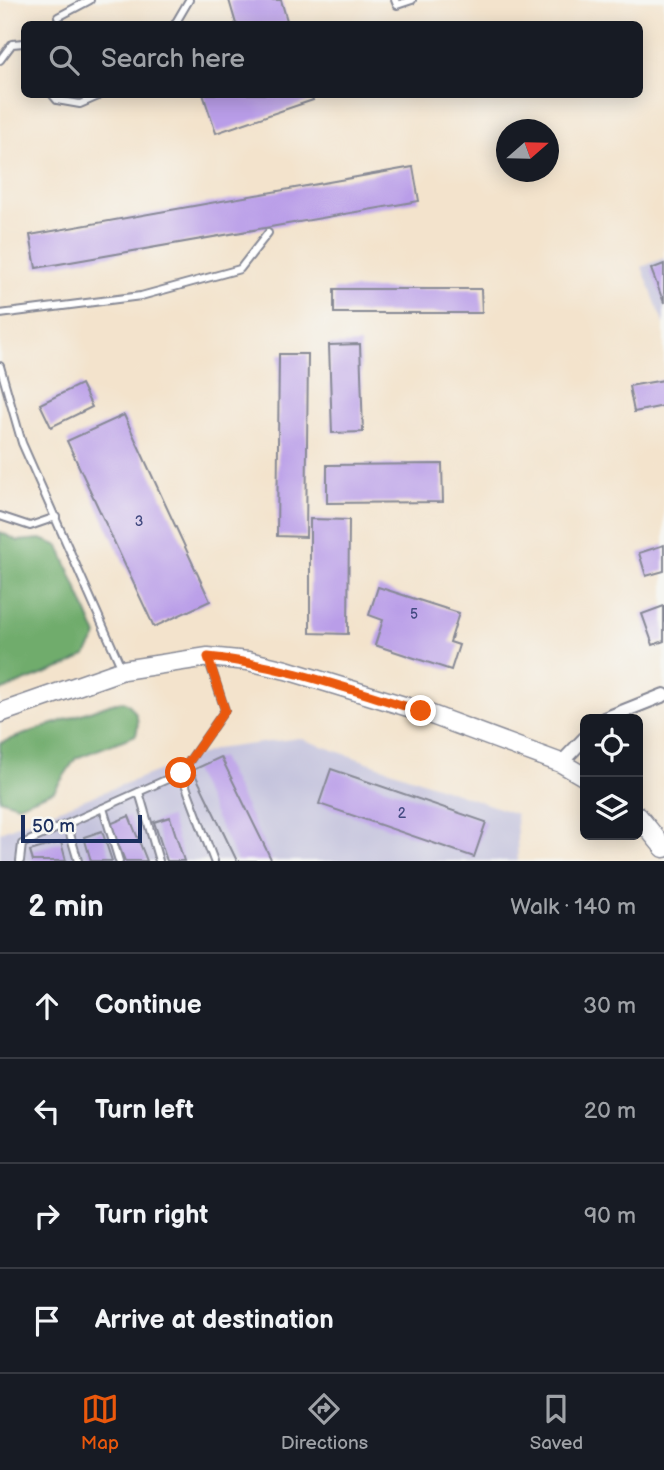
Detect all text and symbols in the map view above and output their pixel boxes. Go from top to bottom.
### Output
search box [21,21,643,98]
icon: search [45,41,83,79]
text: Search here [101,44,245,75]
north arrow [496,119,559,182]
house number: 3 [135,513,143,530]
house number: 5 [410,606,418,623]
route end [405,695,436,726]
map controls [580,714,643,840]
button: locate [580,714,643,777]
route start [165,757,196,788]
button: layers [580,777,643,840]
house number: 2 [398,805,407,822]
scale bar [21,812,142,844]
text: 50 m [32,815,75,838]
text: 2 min [28,889,104,925]
text: Walk · 140 m [510,893,636,921]
icon: ahead [28,987,66,1025]
text: Continue [95,990,202,1021]
text: 30 m [583,992,636,1020]
icon: left [28,1092,66,1130]
text: Turn left [95,1095,194,1126]
text: 20 m [584,1097,636,1125]
icon: right [28,1197,66,1235]
text: Turn right [95,1200,208,1231]
text: 90 m [584,1202,636,1230]
icon: arrive [28,1302,66,1340]
text: Arrive at destination [95,1305,334,1336]
tab: Map [81,1390,119,1455]
tab: Directions [281,1390,368,1455]
tab: Saved [530,1390,583,1455]

